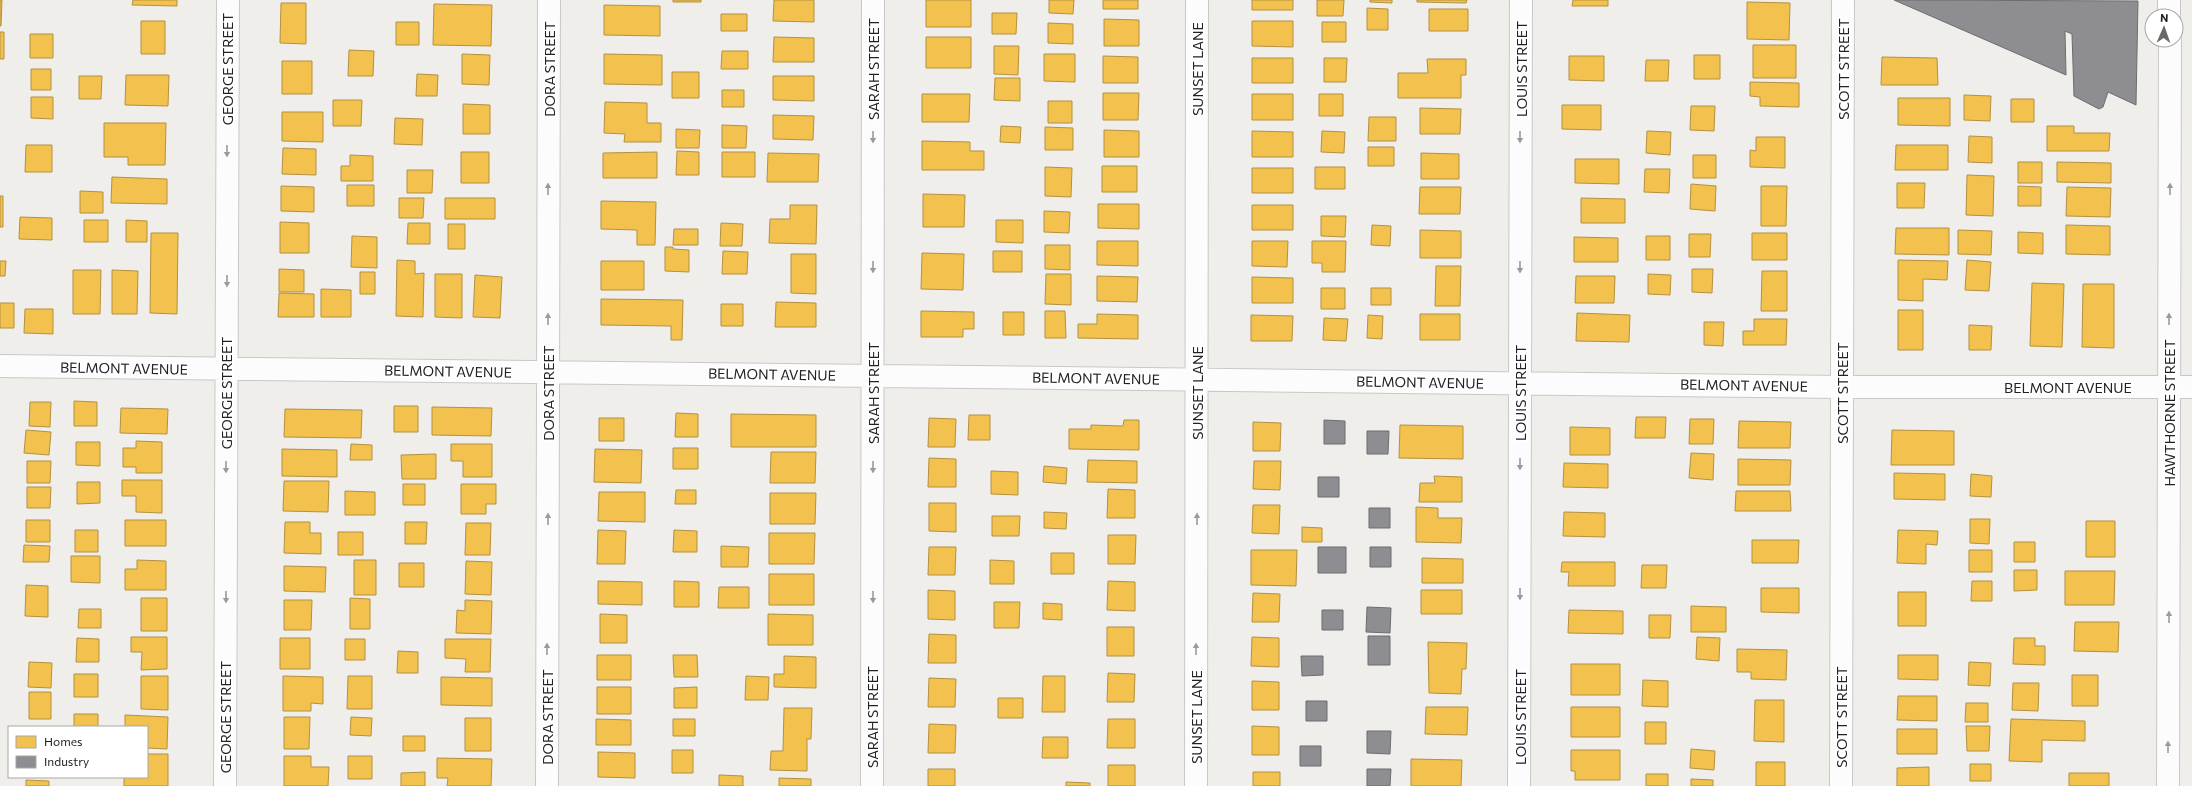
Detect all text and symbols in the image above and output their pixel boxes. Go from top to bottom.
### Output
north arrow [2144,8,2184,48]
text: N [2160,11,2169,24]
street label: GEORGE STREET [219,13,236,125]
street label: SARAH STREET [865,18,882,120]
street label: SCOTT STREET [1835,18,1852,120]
street label: DORA STREET [541,21,558,117]
street label: LOUIS STREET [1513,21,1530,117]
street label: SUNSET LANE [1189,22,1206,116]
one-way arrow [870,131,876,144]
one-way arrow [1517,131,1523,144]
one-way arrow [224,145,230,158]
one-way arrow [545,182,551,195]
one-way arrow [2167,182,2173,195]
one-way arrow [870,261,876,274]
one-way arrow [1517,261,1523,274]
one-way arrow [224,275,230,288]
one-way arrow [545,312,551,325]
one-way arrow [2166,312,2172,325]
street label: GEORGE STREET [218,337,235,449]
street label: HAWTHORNE STREET [2161,339,2178,487]
street label: SARAH STREET [865,342,882,444]
street label: SCOTT STREET [1834,342,1851,444]
street label: DORA STREET [540,345,557,441]
street label: LOUIS STREET [1512,345,1529,441]
street label: SUNSET LANE [1189,346,1206,440]
street label: BELMONT AVENUE [60,358,188,378]
street label: BELMONT AVENUE [384,361,512,381]
street label: BELMONT AVENUE [708,364,836,384]
street label: BELMONT AVENUE [1032,368,1160,388]
street label: BELMONT AVENUE [1356,372,1484,392]
street label: BELMONT AVENUE [1680,375,1808,395]
street label: BELMONT AVENUE [2004,379,2132,396]
one-way arrow [1517,458,1523,471]
one-way arrow [223,461,229,474]
one-way arrow [870,461,876,474]
one-way arrow [545,512,551,525]
one-way arrow [1194,512,1200,525]
one-way arrow [1517,588,1523,601]
one-way arrow [223,591,229,604]
one-way arrow [869,591,876,603]
one-way arrow [2166,610,2172,623]
one-way arrow [544,642,550,655]
one-way arrow [1193,642,1199,655]
street label: GEORGE STREET [217,661,234,773]
street label: SARAH STREET [864,666,881,768]
street label: SCOTT STREET [1833,666,1850,768]
street label: DORA STREET [539,669,556,765]
street label: LOUIS STREET [1512,669,1529,765]
street label: SUNSET LANE [1188,670,1205,764]
legend [8,726,148,778]
text: Homes [44,734,82,748]
one-way arrow [2165,740,2171,753]
text: Industry [44,754,89,768]

